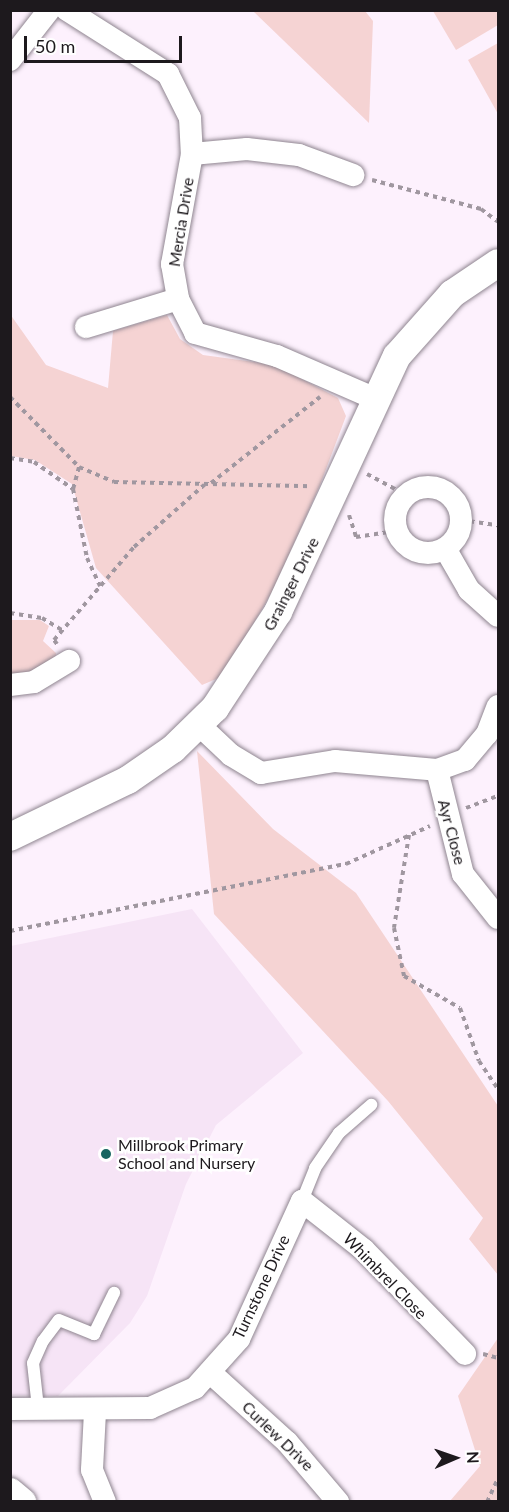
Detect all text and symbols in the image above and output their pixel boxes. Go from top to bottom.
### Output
scale bar [27,24,184,62]
text: 50 m [35,35,75,57]
street label: Mercia Drive [164,176,198,268]
street label: Grainger Drive [259,534,323,634]
street label: Ayr Close [434,797,470,867]
place label: Millbrook Primary School and Nursery [118,1135,255,1173]
marker: Millbrook Primary School and Nursery [99,1147,113,1161]
street label: Whimbrel Close [339,1229,431,1323]
street label: Turnstone Drive [228,1232,294,1342]
street label: Curlew Drive [238,1397,318,1475]
north arrow [425,1428,485,1488]
text: N [464,1451,483,1464]

